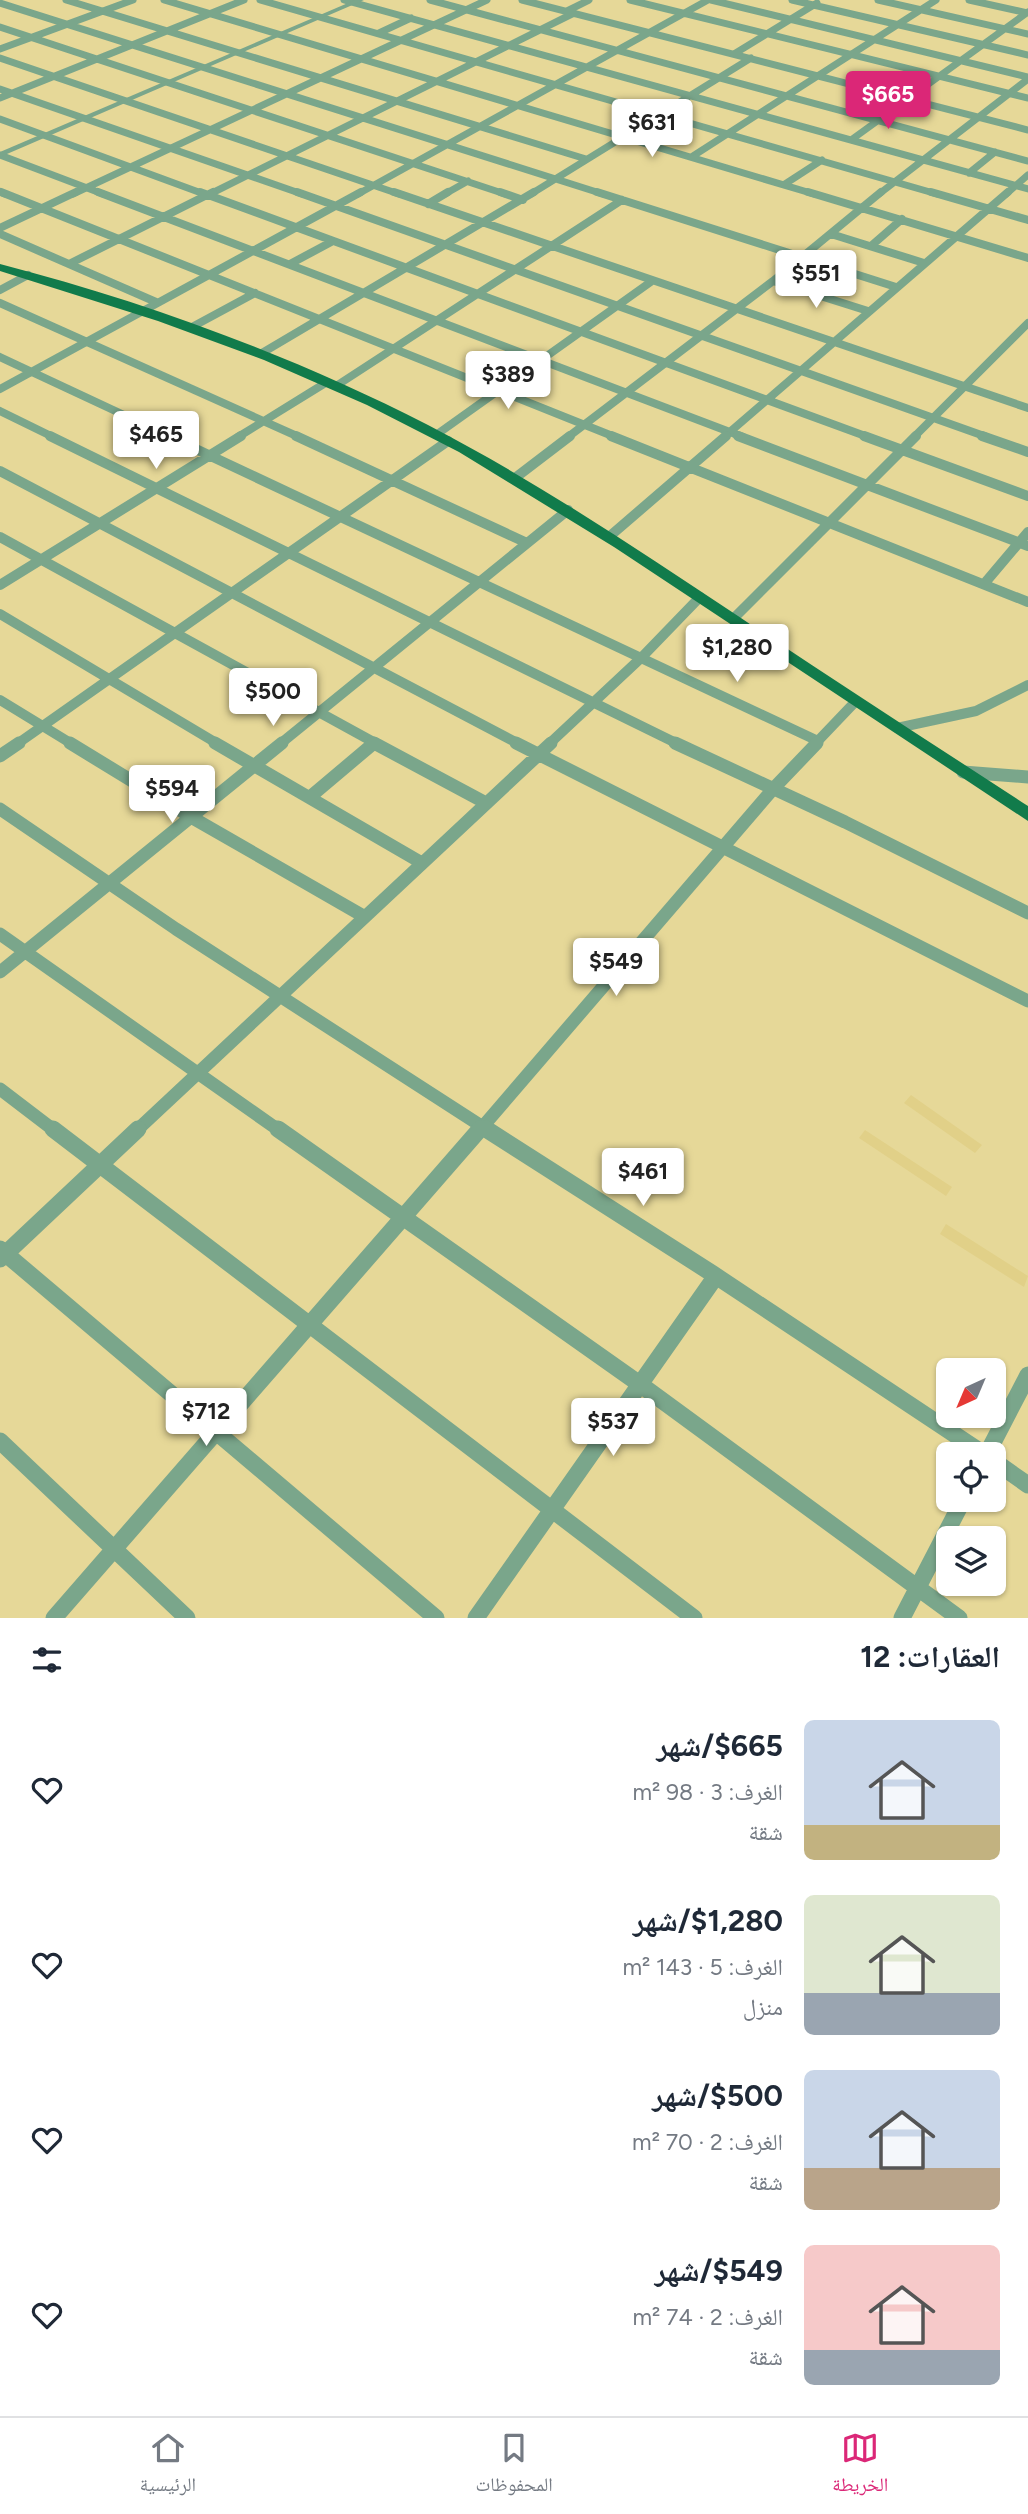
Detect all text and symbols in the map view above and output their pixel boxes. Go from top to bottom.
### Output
pin: $665 [847,72,929,131]
text: $665 [862,80,914,108]
pin: $631 [611,100,693,159]
text: $631 [628,108,676,136]
pin: $551 [775,250,857,310]
text: $551 [791,259,841,287]
pin: $389 [467,352,549,411]
text: $389 [482,360,534,388]
pin: $465 [115,412,197,471]
text: $465 [129,420,183,448]
pin: $1,280 [680,624,794,684]
text: $1,280 [702,633,772,661]
pin: $500 [232,668,314,728]
text: $500 [245,677,301,705]
pin: $594 [131,766,213,825]
text: $594 [145,774,199,802]
pin: $549 [575,939,657,998]
text: $549 [589,947,643,975]
pin: $461 [602,1148,684,1208]
text: $461 [618,1157,668,1185]
north arrow [936,1358,1006,1428]
map controls [936,1358,1006,1596]
pin: $712 [165,1388,247,1448]
text: $712 [182,1397,230,1425]
pin: $537 [572,1398,654,1458]
text: $537 [587,1407,639,1435]
button: locate [936,1442,1006,1512]
button: layers [936,1526,1006,1596]
text: العقارات: 12 [860,1638,1000,1675]
icon: filters [28,1641,66,1679]
text: $665/شهر [656,1727,783,1764]
icon: home [860,1748,944,1832]
icon: heart [28,1771,66,1809]
text: الغرف: 3 · 98 m² [632,1778,783,1806]
text: شقة [749,1818,783,1846]
text: $1,280/شهر [633,1902,783,1939]
icon: home [860,1923,944,2007]
icon: heart [28,1946,66,1984]
text: الغرف: 5 · 143 m² [623,1953,783,1981]
text: منزل [743,1993,783,2021]
text: $500/شهر [652,2077,783,2114]
icon: home [860,2098,944,2182]
icon: heart [28,2121,66,2159]
text: الغرف: 2 · 70 m² [632,2128,783,2156]
text: شقة [749,2168,783,2196]
text: $549/شهر [655,2252,783,2289]
icon: home [860,2273,944,2357]
icon: heart [28,2296,66,2334]
text: الغرف: 2 · 74 m² [633,2303,783,2331]
text: شقة [749,2343,783,2371]
tab: الرئيسية [140,2429,196,2503]
tab: المحفوظات [476,2429,553,2503]
tab: الخريطة [832,2429,888,2503]

